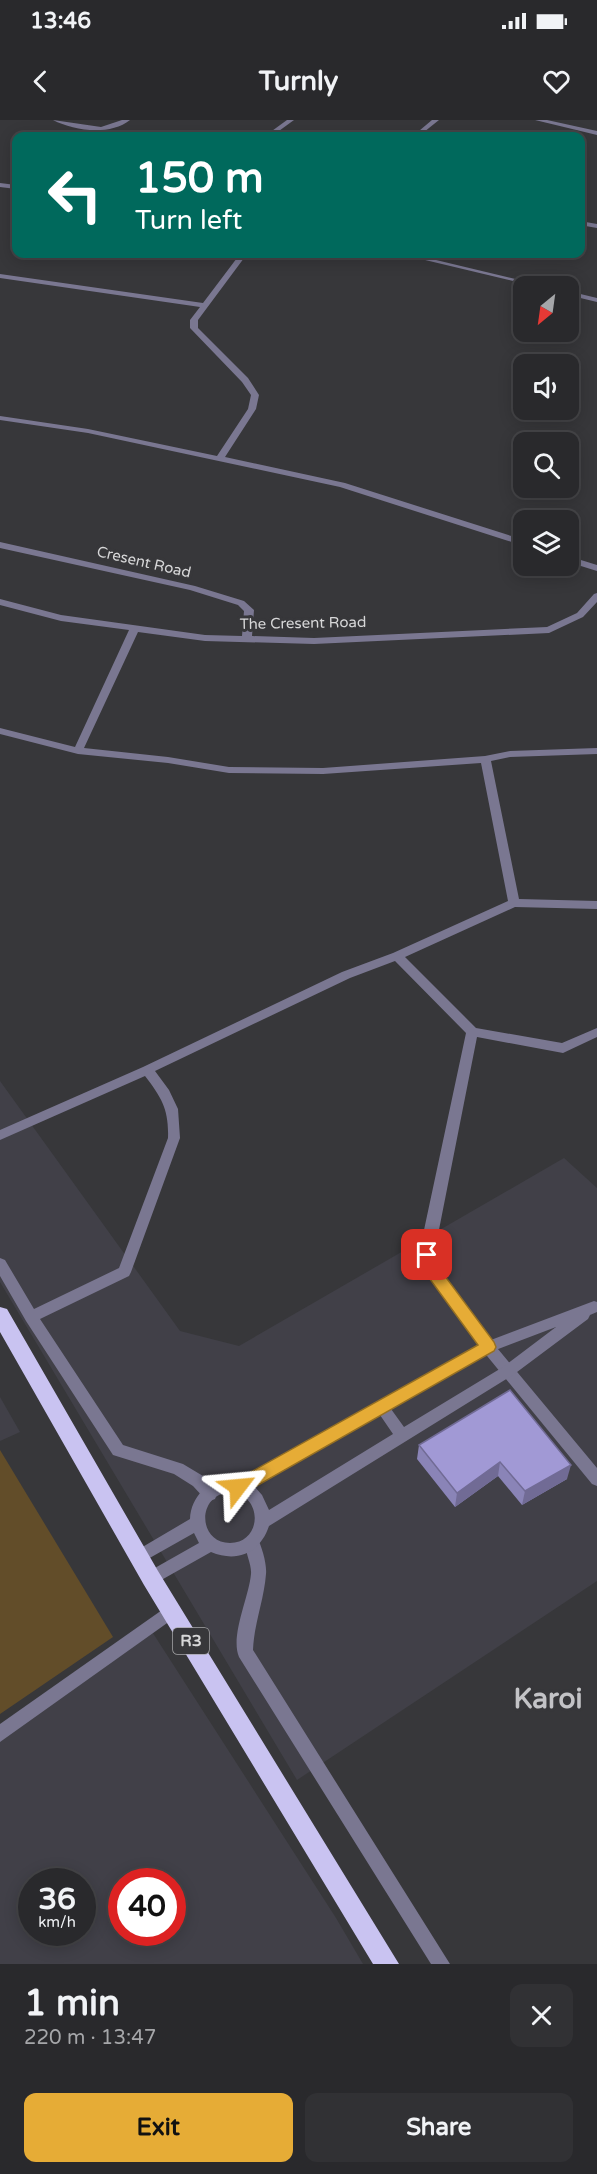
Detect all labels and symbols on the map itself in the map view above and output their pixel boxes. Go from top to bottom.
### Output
north arrow [513,276,579,342]
street label: Cresent Road [95,542,193,582]
street label: The Cresent Road [239,613,367,633]
pin [401,1229,452,1280]
position arrow [206,1455,270,1519]
road number: R3 [173,1628,209,1654]
district label: Karoi [514,1682,582,1716]
speed limit sign: 40 [108,1868,186,1946]

